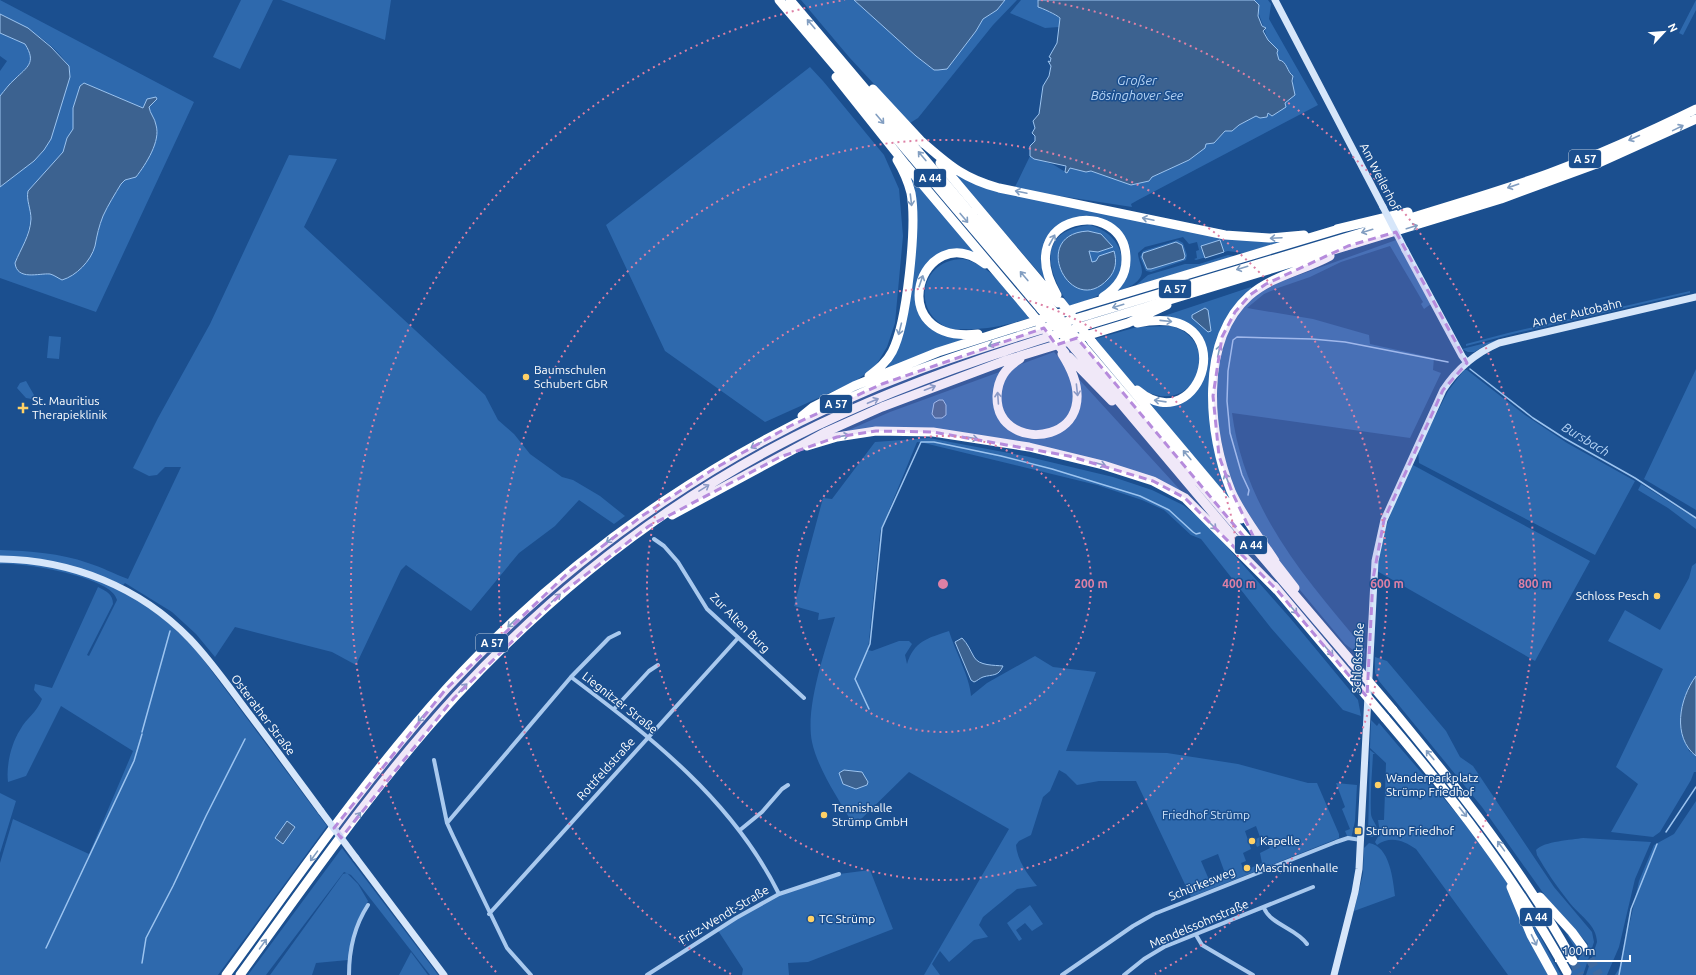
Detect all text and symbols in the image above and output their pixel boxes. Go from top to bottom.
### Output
north arrow [1644,12,1684,52]
one-way arrow [806,19,815,30]
text: N [1666,21,1680,34]
water label: Großer Bösinghover See [1091,73,1184,102]
one-way arrow [875,114,884,124]
one-way arrow [1672,124,1684,131]
one-way arrow [1628,135,1640,142]
street label: Am Weilerhof [1358,141,1403,213]
one-way arrow [918,150,927,161]
road number: A 57 [1569,150,1601,168]
road number: A 44 [914,169,946,187]
one-way arrow [1507,182,1519,190]
one-way arrow [1015,188,1028,196]
one-way arrow [908,194,915,207]
one-way arrow [959,213,968,224]
one-way arrow [1142,215,1155,223]
one-way arrow [1405,223,1418,230]
one-way arrow [1361,228,1374,235]
one-way arrow [1048,234,1056,246]
one-way arrow [1270,234,1283,242]
one-way arrow [1236,265,1249,272]
one-way arrow [1020,271,1029,282]
one-way arrow [918,276,926,288]
road number: A 57 [1159,280,1191,298]
street label: An der Autobahn [1531,296,1623,329]
one-way arrow [1112,303,1125,310]
one-way arrow [1159,317,1172,325]
one-way arrow [896,323,903,336]
one-way arrow [987,341,1000,348]
one-way arrow [1215,345,1223,358]
place label: Baumschulen Schubert GbR [534,363,608,390]
marker: Baumschulen Schubert GbR [521,372,531,382]
one-way arrow [1073,383,1081,396]
one-way arrow [923,384,935,392]
one-way arrow [994,391,1002,404]
place label: St. Mauritius Therapieklinik [32,394,107,421]
road number: A 57 [820,395,852,413]
one-way arrow [867,397,879,405]
one-way arrow [1154,397,1167,405]
marker: St. Mauritius Therapieklinik [17,402,29,414]
water label: Bursbach [1560,419,1612,459]
one-way arrow [836,432,849,440]
one-way arrow [966,434,979,442]
one-way arrow [750,441,762,449]
one-way arrow [1183,450,1192,460]
one-way arrow [1093,461,1106,468]
one-way arrow [1222,473,1230,485]
one-way arrow [698,484,709,492]
one-way arrow [1207,520,1217,530]
one-way arrow [605,535,616,543]
road number: A 44 [1235,536,1267,554]
centre of rings [936,577,950,591]
text: 200 m [1074,577,1108,590]
text: 400 m [1222,577,1256,590]
text: 600 m [1370,577,1404,590]
text: 800 m [1518,577,1552,590]
place label: Schloss Pesch [1576,589,1649,602]
street label: Zur Alten Burg [708,590,773,655]
marker: Schloss Pesch [1652,591,1662,601]
one-way arrow [551,593,562,602]
one-way arrow [1289,604,1298,615]
one-way arrow [507,618,517,628]
street label: Schloßstraße [1349,622,1366,694]
road number: A 57 [476,634,508,652]
one-way arrow [1324,646,1333,657]
street label: Liegnitzer Straße [580,669,661,736]
street label: Osterather Straße [229,672,298,758]
one-way arrow [459,683,468,693]
one-way arrow [417,712,426,723]
street label: Rottfeldstraße [574,735,637,803]
one-way arrow [1426,750,1435,761]
place label: Wanderparkplatz Strümp Friedhof [1386,771,1479,798]
marker: Wanderparkplatz Strümp Friedhof [1373,780,1383,790]
place label: Tennishalle Strümp GmbH [832,801,908,828]
one-way arrow [1459,807,1467,818]
park label: Friedhof Strümp [1162,808,1250,821]
marker: Tennishalle Strümp GmbH [819,810,829,820]
one-way arrow [353,811,361,822]
place label: Strümp Friedhof [1366,824,1455,837]
marker: Strümp Friedhof [1353,826,1363,836]
place label: Kapelle [1260,834,1300,847]
marker: Kapelle [1247,836,1257,846]
one-way arrow [1497,840,1505,851]
one-way arrow [310,850,318,861]
place label: Maschinenhalle [1255,861,1338,874]
marker: Maschinenhalle [1242,863,1252,873]
street label: Schürkesweg [1167,864,1237,903]
street label: Fritz-Wendt-Straße [677,883,771,946]
street label: Mendelssohnstraße [1147,897,1250,950]
road number: A 44 [1520,908,1552,926]
place label: TC Strümp [819,912,875,925]
marker: TC Strümp [806,914,816,924]
one-way arrow [1531,933,1538,945]
scale bar [1556,937,1630,963]
one-way arrow [259,938,267,949]
text: 100 m [1562,944,1595,957]

